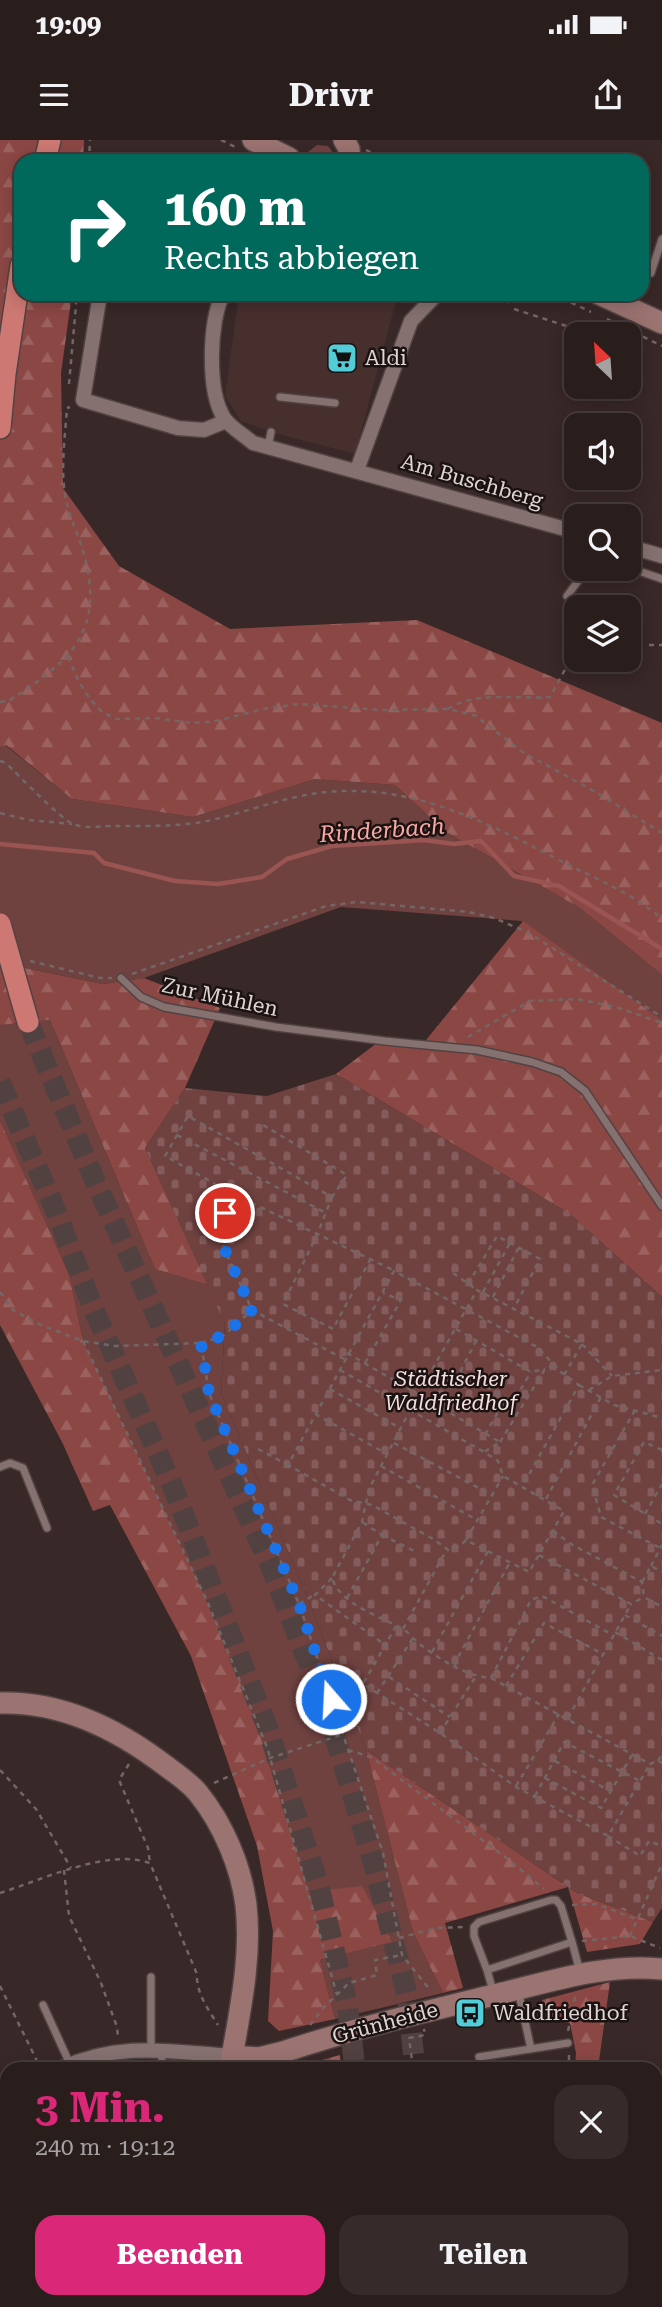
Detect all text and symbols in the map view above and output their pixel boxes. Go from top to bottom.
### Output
text: 19:09 [35,10,101,40]
icon: menu [35,76,73,114]
text: Drivr [289,76,373,114]
icon: share [589,76,627,114]
text: 160 m [164,180,306,237]
icon: right [49,182,140,273]
text: Rechts abbiegen [164,239,419,277]
north arrow [564,322,640,399]
map controls [564,322,641,672]
supermarket icon: Aldi [325,341,359,375]
place label: Aldi [365,346,407,370]
button: sound [564,413,641,490]
street label: Am Buschberg [398,449,546,513]
button: search [564,504,641,581]
button: layers [564,595,641,672]
water label: Rinderbach [317,813,446,848]
street label: Zur Mühlen [160,973,281,1021]
pin [195,1183,255,1243]
icon: arrive [206,1194,244,1232]
park label: Städtischer Waldfriedhof [385,1367,519,1415]
position arrow [294,1662,368,1736]
bus stop icon: Waldfriedhof [453,1996,487,2030]
street label: Grünheide [330,1997,440,2049]
place label: Waldfriedhof [493,2001,629,2025]
text: 3 Min. [35,2083,165,2132]
button: close [554,2085,628,2159]
text: 240 m · 19:12 [35,2134,175,2161]
button: Beenden [35,2215,325,2295]
button: Teilen [339,2215,628,2295]

